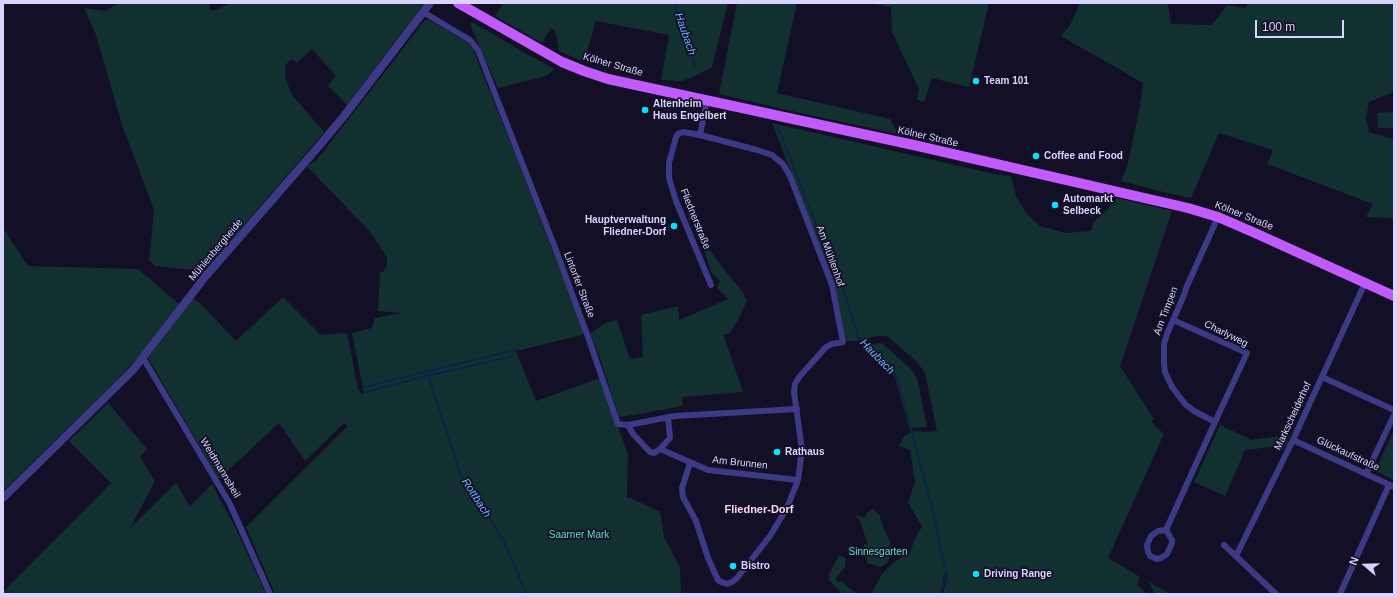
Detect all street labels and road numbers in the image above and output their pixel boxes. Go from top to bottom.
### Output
street label: Kölner Straße [582,51,644,79]
street label: Kölner Straße [897,124,959,150]
street label: Fliednerstraße [677,187,713,251]
street label: Kölner Straße [1213,199,1275,233]
street label: Mühlenbergheide [187,217,245,283]
street label: Am Mühlenhof [813,224,847,288]
street label: Lintorfer Straße [561,250,597,320]
street label: Am Timpen [1151,285,1181,337]
street label: Charlyweg [1202,318,1250,350]
street label: Markscheiderhof [1272,380,1314,452]
street label: Glückaufstraße [1315,434,1381,474]
street label: Weidmannsheil [197,436,243,500]
street label: Am Brunnen [712,454,768,472]

